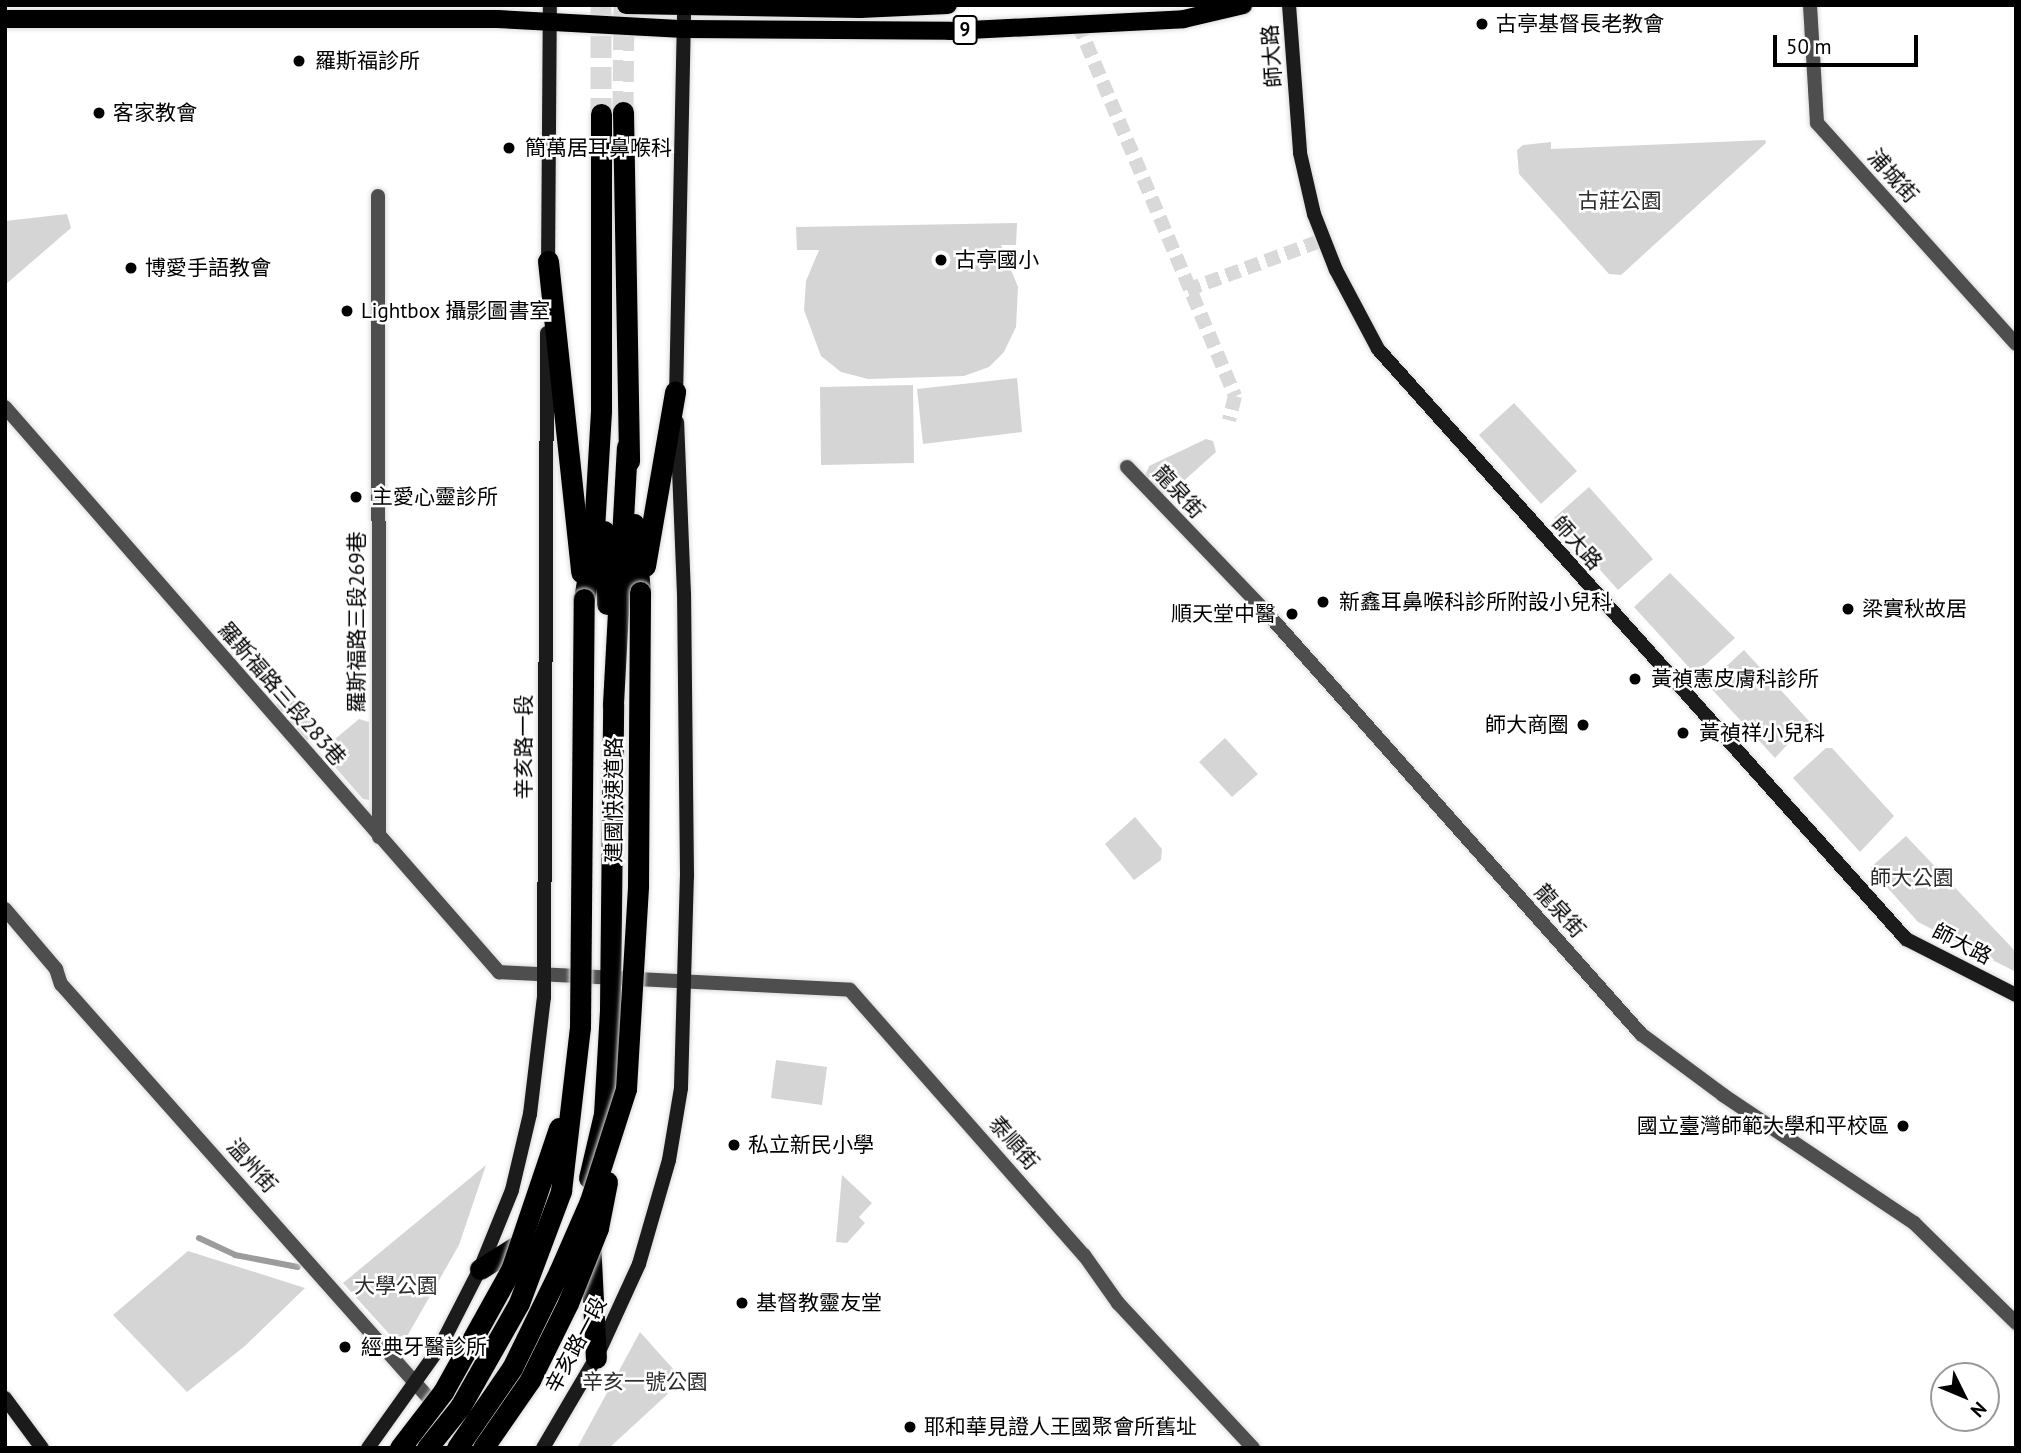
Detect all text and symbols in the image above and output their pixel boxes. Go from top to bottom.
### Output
place label: 古亭基督長老教會 [1496,11,1664,37]
road number: 9 [951,14,979,46]
marker: 古亭基督長老教會 [1474,16,1490,32]
scale bar [1776,21,1921,65]
street label: 師大路 [1257,24,1287,88]
text: 50 m [1786,33,1832,60]
place label: 羅斯福診所 [315,48,420,74]
marker: 羅斯福診所 [289,51,309,71]
place label: 客家教會 [113,100,197,126]
marker: 客家教會 [91,105,107,121]
place label: 簡萬居耳鼻喉科 [525,135,672,161]
marker: 簡萬居耳鼻喉科 [499,138,519,158]
street label: 浦城街 [1863,144,1923,208]
park label: 古莊公園 [1578,188,1662,214]
place label: 古亭國小 [955,247,1039,273]
marker: 古亭國小 [933,252,949,268]
place label: 博愛手語教會 [145,255,271,281]
marker: 博愛手語教會 [123,260,139,276]
place label: Lightbox 攝影圖書室 [361,298,551,324]
marker: Lightbox 攝影圖書室 [339,303,355,319]
street label: 龍泉街 [1148,460,1210,524]
place label: 主愛心靈診所 [372,484,498,510]
marker: 主愛心靈診所 [346,487,366,507]
street label: 師大路 [1547,511,1607,575]
street label: 羅斯福路三段269巷 [344,531,370,713]
place label: 新鑫耳鼻喉科診所附設小兒科 [1339,589,1612,615]
marker: 新鑫耳鼻喉科診所附設小兒科 [1313,592,1333,612]
place label: 梁實秋故居 [1862,596,1967,622]
place label: 順天堂中醫 [1171,601,1276,627]
marker: 梁實秋故居 [1840,601,1856,617]
marker: 順天堂中醫 [1282,604,1302,624]
street label: 羅斯福路三段283巷 [213,617,351,771]
place label: 黃禎憲皮膚科診所 [1651,666,1819,692]
marker: 黃禎憲皮膚科診所 [1625,669,1645,689]
street label: 辛亥路一段 [511,695,537,799]
place label: 師大商圈 [1485,712,1569,738]
marker: 師大商圈 [1575,717,1591,733]
place label: 黃禎祥小兒科 [1699,720,1825,746]
marker: 黃禎祥小兒科 [1673,723,1693,743]
street label: 建國快速道路 [601,737,627,863]
park label: 師大公園 [1870,865,1954,891]
street label: 龍泉街 [1530,879,1590,943]
street label: 師大路 [1928,918,1996,970]
street label: 泰順街 [984,1111,1044,1175]
place label: 國立臺灣師範大學和平校區 [1637,1113,1889,1139]
marker: 國立臺灣師範大學和平校區 [1895,1118,1911,1134]
place label: 私立新民小學 [748,1132,874,1158]
street label: 溫州街 [222,1134,282,1198]
marker: 私立新民小學 [726,1137,742,1153]
park label: 大學公園 [354,1273,438,1299]
place label: 基督教靈友堂 [756,1290,882,1316]
street label: 辛亥路一段 [540,1293,612,1397]
marker: 基督教靈友堂 [734,1295,750,1311]
place label: 經典牙醫診所 [361,1334,487,1360]
marker: 經典牙醫診所 [335,1337,355,1357]
north arrow [1930,1362,2000,1432]
park label: 辛亥一號公園 [582,1369,708,1395]
text: N [1966,1397,1992,1423]
place label: 耶和華見證人王國聚會所舊址 [924,1414,1197,1440]
marker: 耶和華見證人王國聚會所舊址 [902,1419,918,1435]

